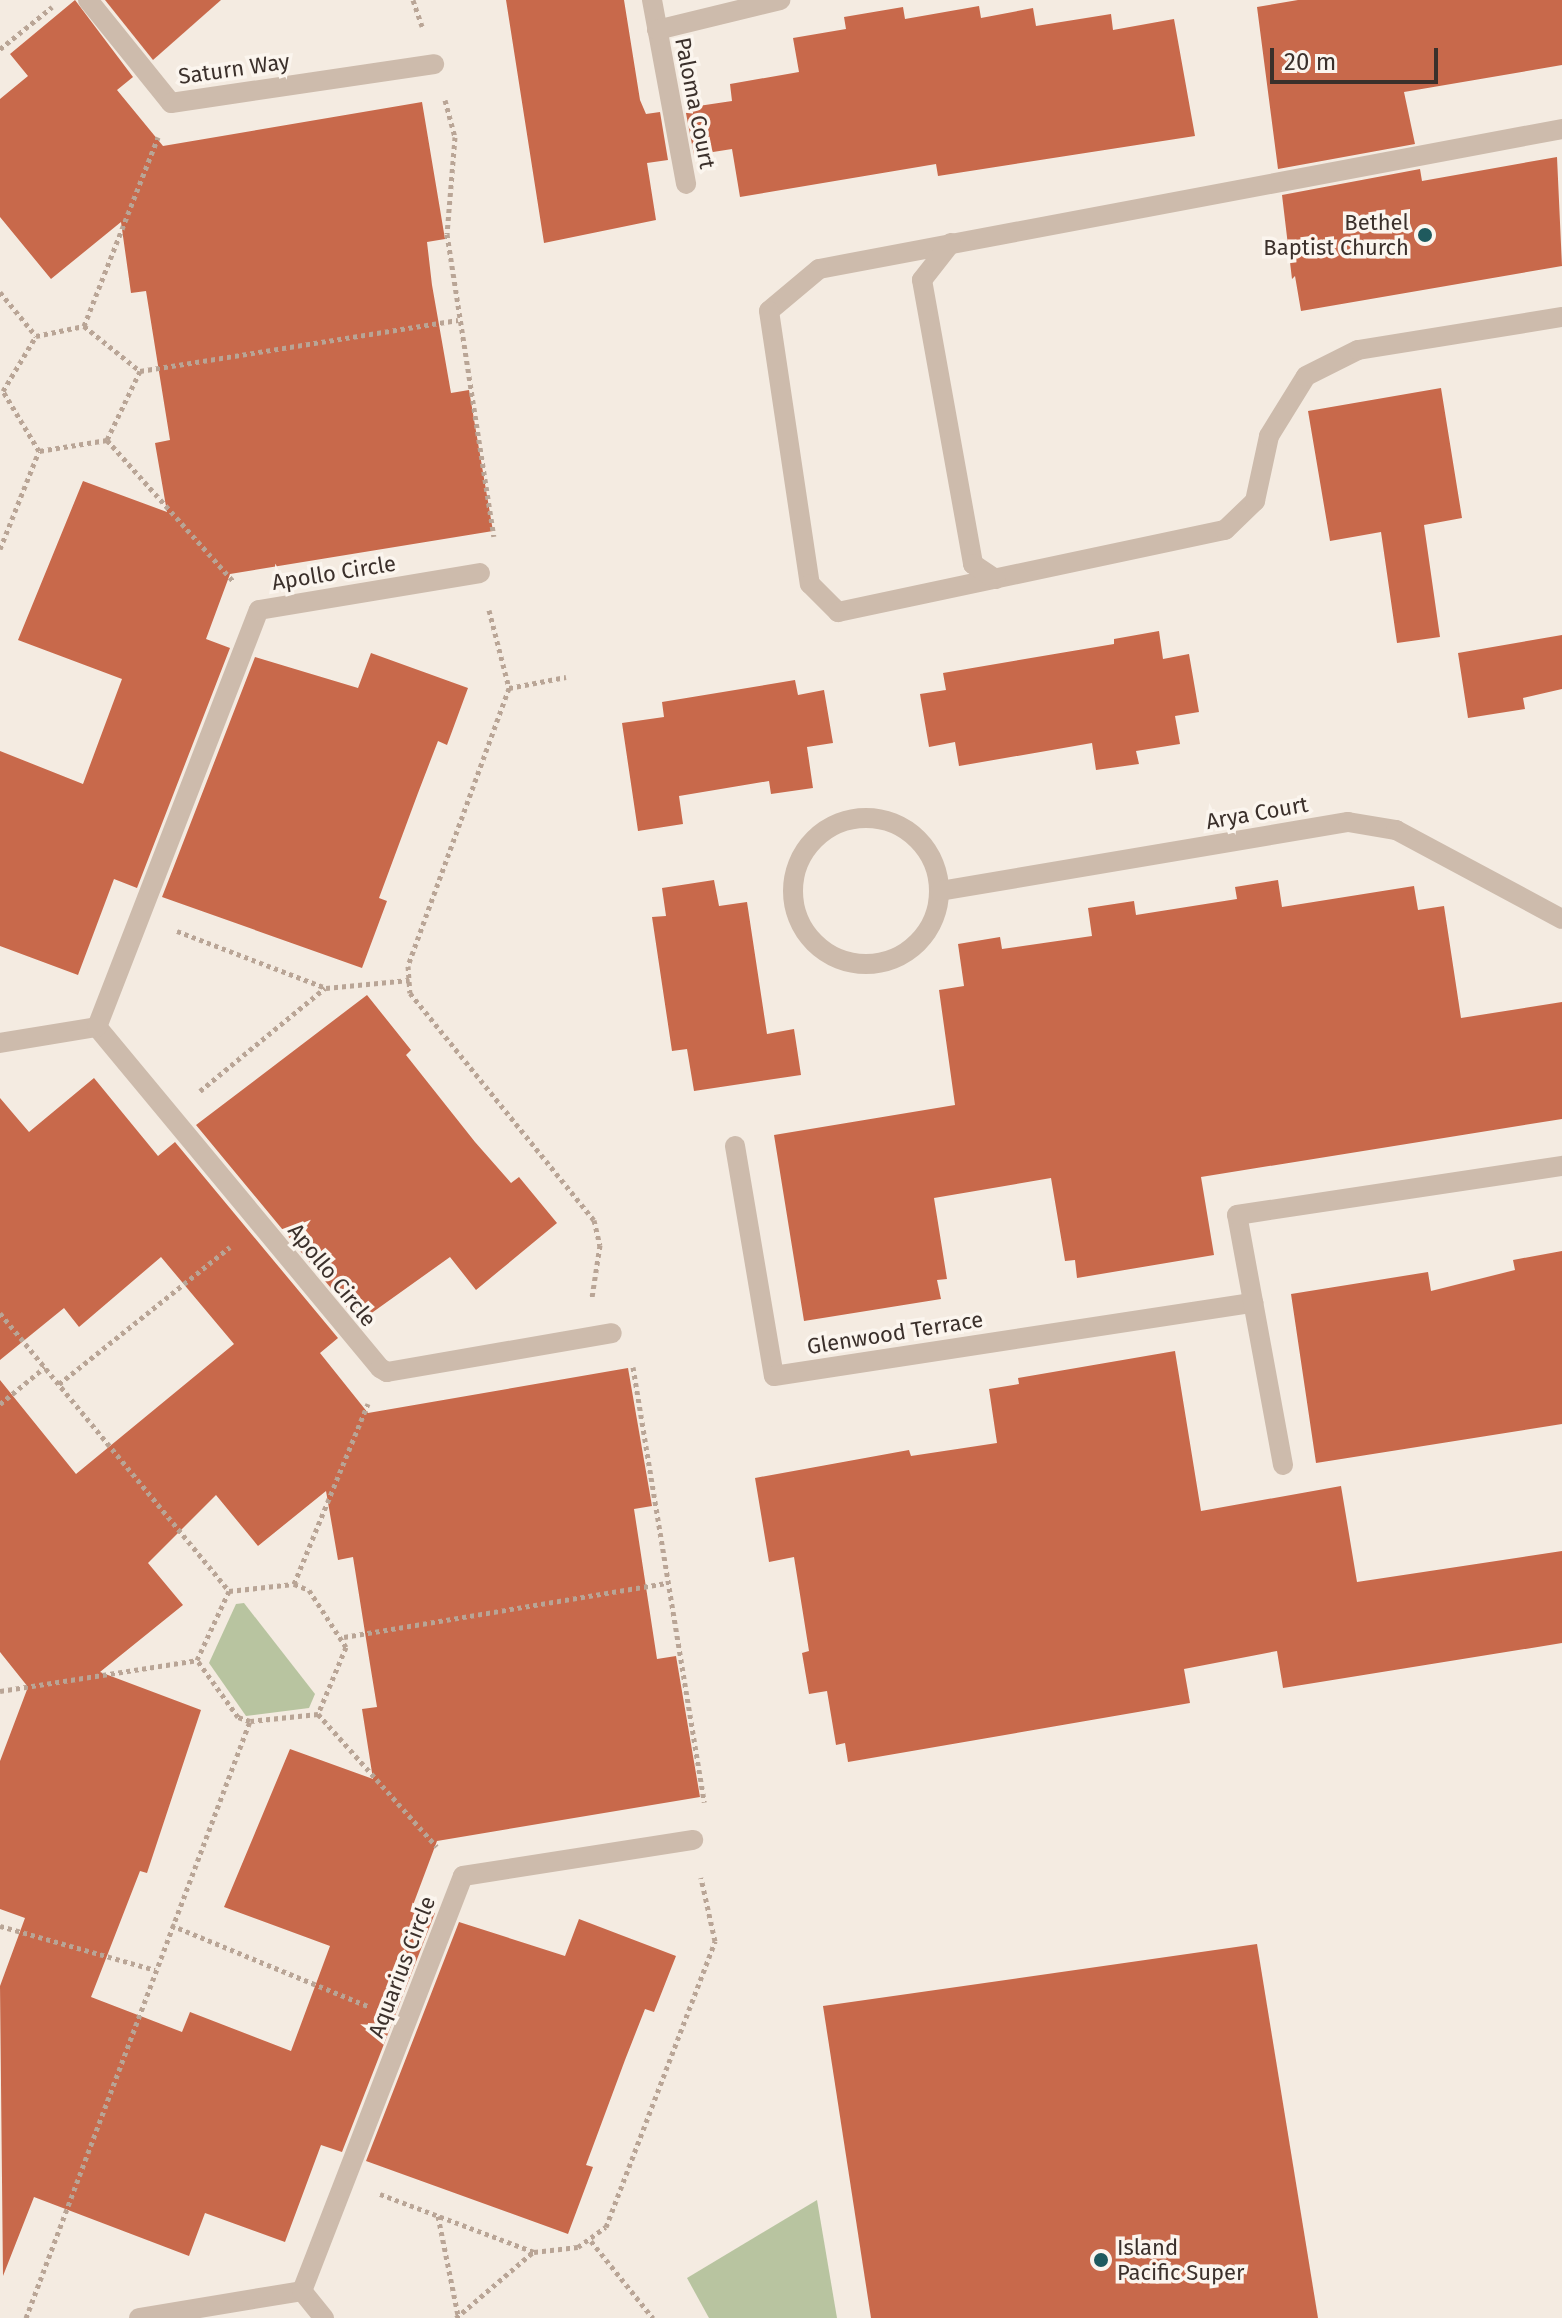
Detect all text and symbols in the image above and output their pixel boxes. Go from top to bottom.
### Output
scale bar [1274,32,1442,82]
street label: Paloma Court [669,35,721,171]
street label: Saturn Way [177,48,291,90]
text: 20 m [1284,48,1336,76]
place label: Bethel Baptist Church [1263,209,1409,260]
marker: Bethel Baptist Church [1416,226,1434,244]
street label: Apollo Circle [270,550,398,596]
street label: Arya Court [1204,791,1310,835]
street label: Apollo Circle [282,1218,382,1332]
street label: Glenwood Terrace [805,1306,985,1360]
street label: Aquarius Circle [363,1893,441,2041]
place label: Island Pacific Super [1117,2234,1245,2286]
marker: Island Pacific Super [1092,2251,1110,2269]

